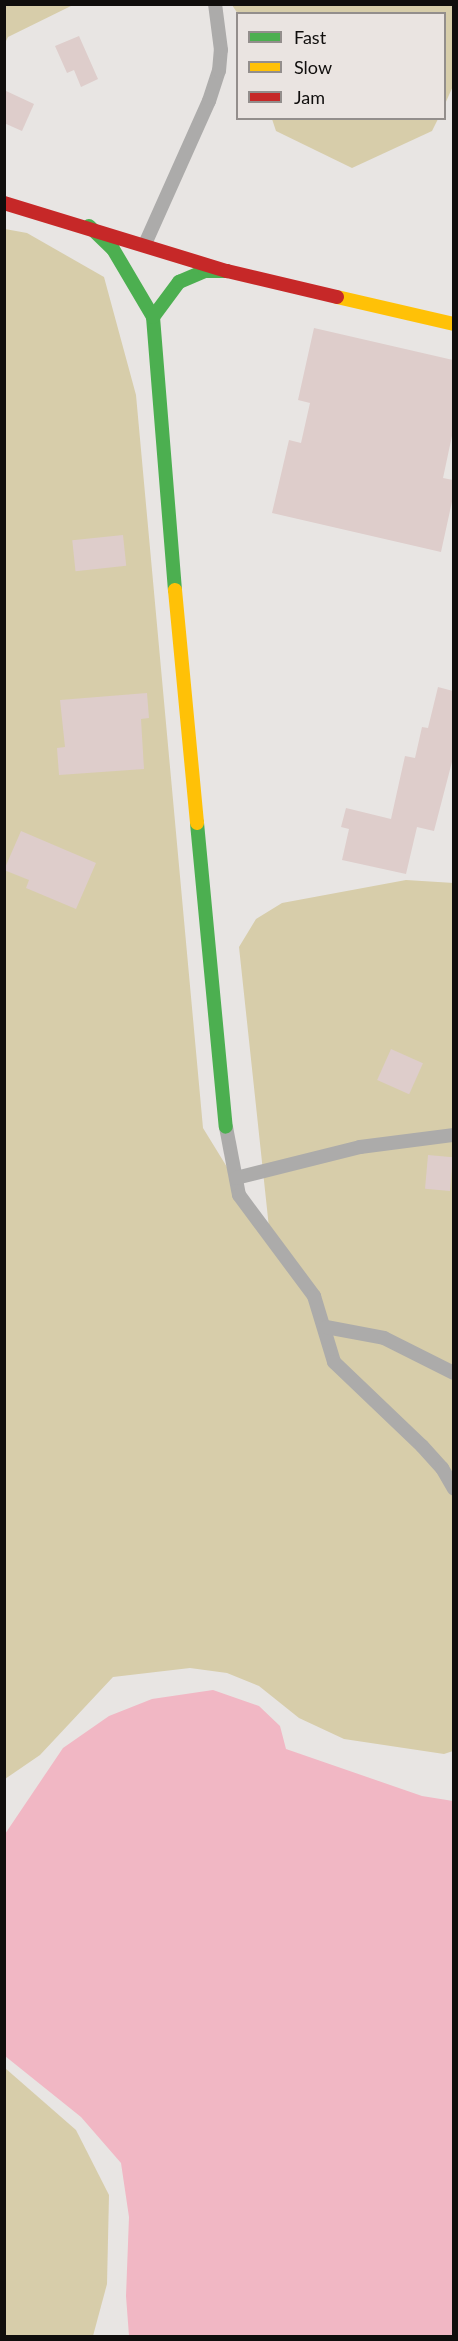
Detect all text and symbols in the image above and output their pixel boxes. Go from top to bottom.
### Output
legend [236,12,446,120]
text: Fast [294,26,326,48]
text: Slow [294,56,332,78]
text: Jam [294,86,325,108]

